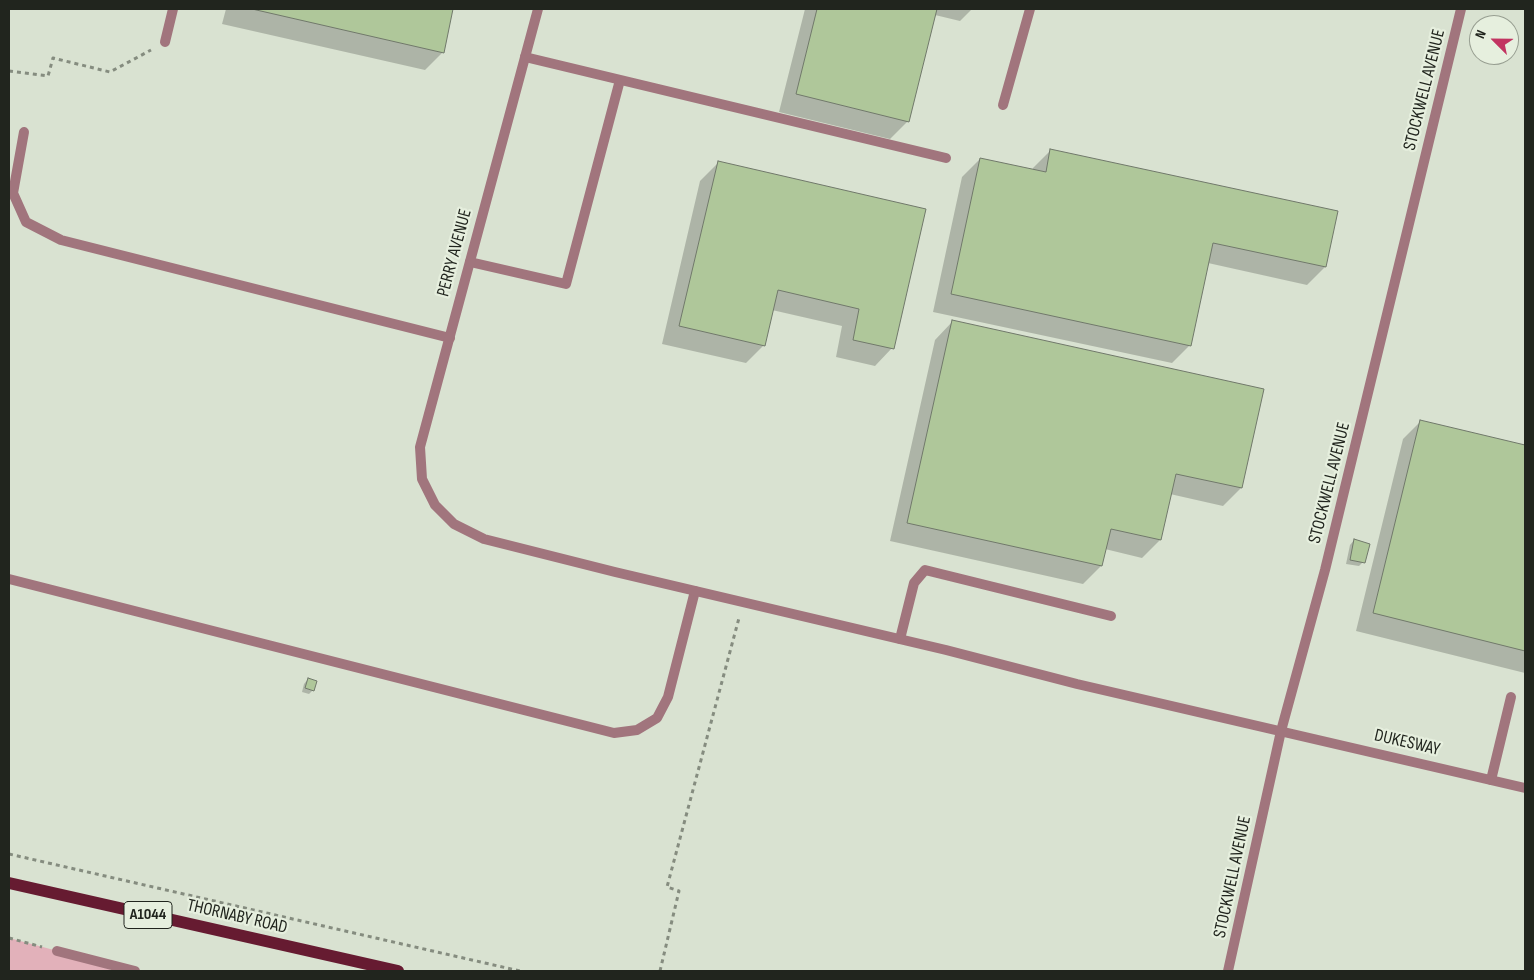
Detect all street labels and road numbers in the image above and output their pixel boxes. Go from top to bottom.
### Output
street label: STOCKWELL AVENUE [1400,27,1450,153]
street label: PERRY AVENUE [433,207,477,299]
street label: STOCKWELL AVENUE [1305,420,1355,546]
street label: DUKESWAY [1372,725,1442,761]
street label: STOCKWELL AVENUE [1210,814,1256,940]
street label: THORNABY ROAD [185,895,289,939]
road number: A1044 [124,902,172,928]

